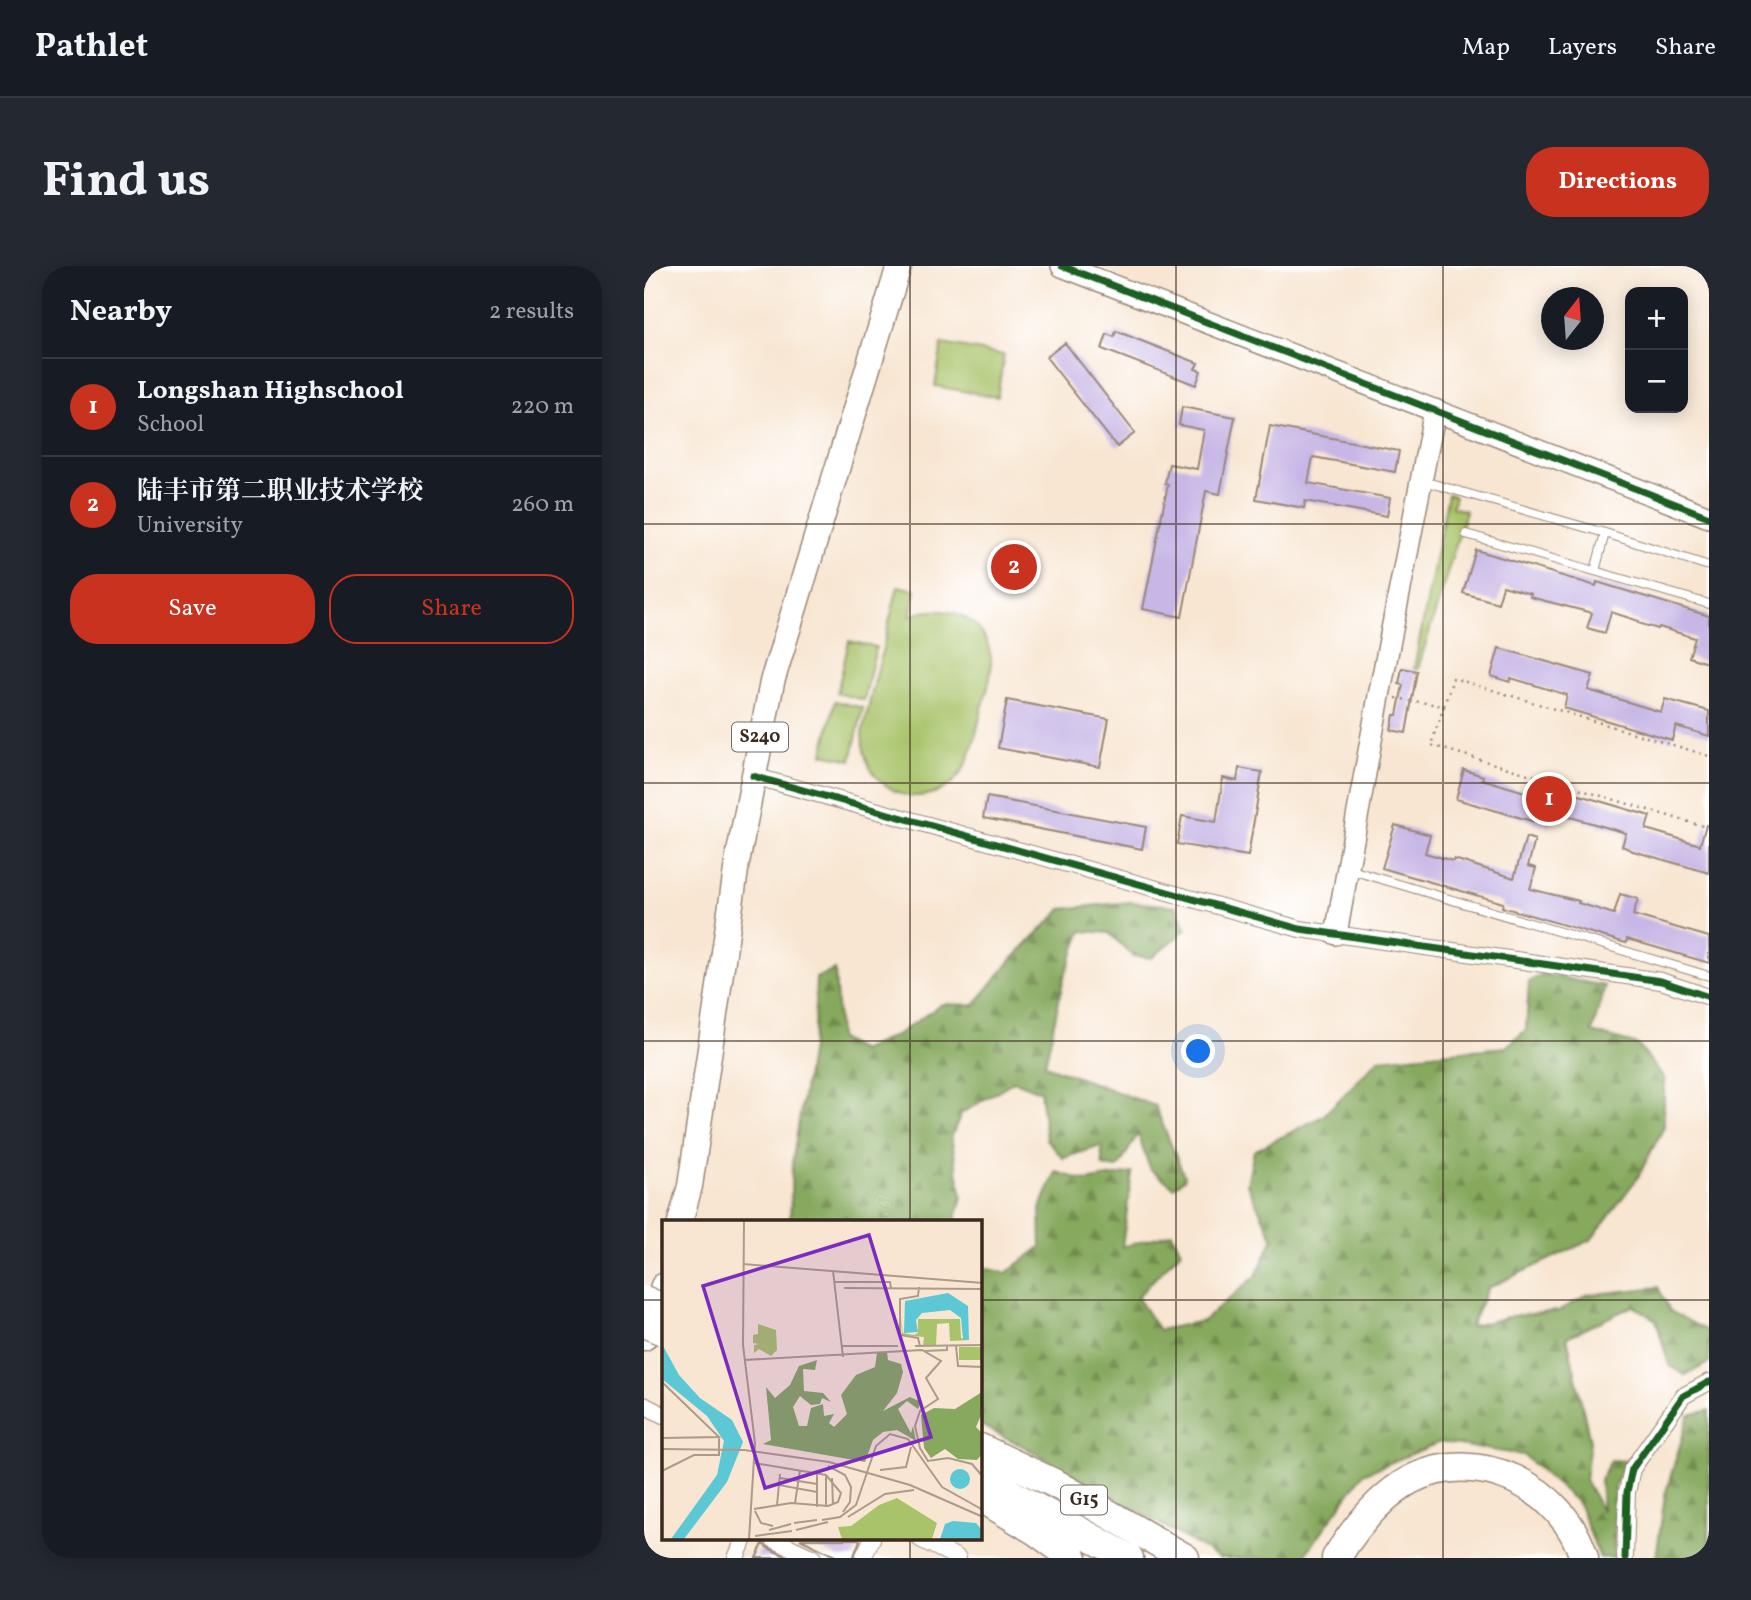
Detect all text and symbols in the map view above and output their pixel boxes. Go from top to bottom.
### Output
text: Pathlet [35,25,148,71]
text: Map [1462,31,1510,65]
text: Layers [1548,31,1617,65]
text: Share [1655,31,1716,65]
button: Directions [1526,147,1709,217]
text: Find us [42,148,210,217]
north arrow [1541,287,1604,350]
map controls [1625,287,1688,413]
button: + [1625,287,1688,350]
text: Nearby [70,291,172,333]
text: 2 results [489,296,574,328]
button: − [1625,350,1688,413]
text: Longshan Highschool [137,373,404,409]
text: 1 [88,391,98,423]
text: 220 m [511,391,574,423]
text: School [137,409,204,441]
text: 陆丰市第二职业技术学校 [137,474,423,510]
text: 2 [87,489,99,521]
text: 260 m [511,489,574,521]
text: University [137,510,243,542]
pin: 2 [991,541,1037,593]
button: Save [70,574,315,644]
button: Share [329,574,574,644]
road number: S240 [732,723,788,752]
pin: 1 [1526,773,1572,825]
your location [1181,1034,1215,1068]
inset map [662,1220,982,1540]
road number: G15 [1061,1485,1107,1514]

